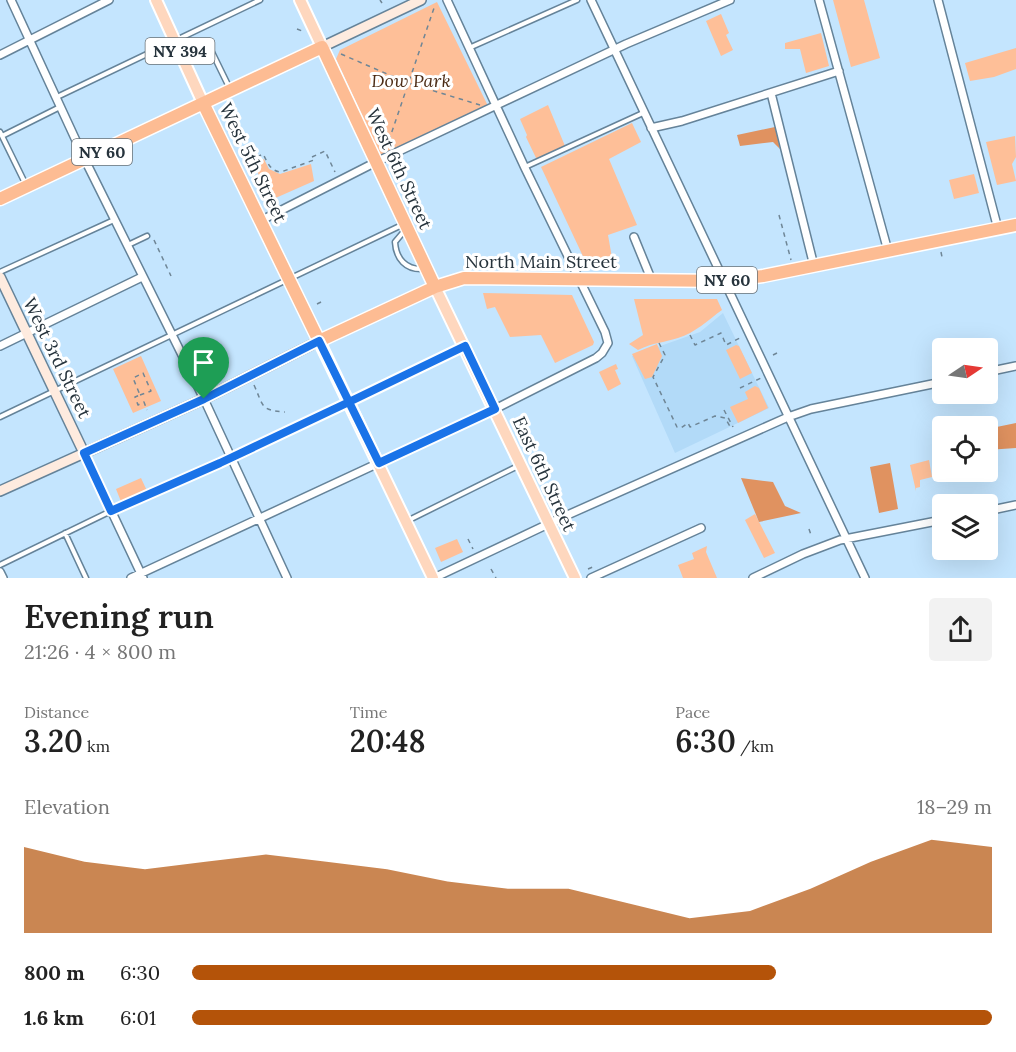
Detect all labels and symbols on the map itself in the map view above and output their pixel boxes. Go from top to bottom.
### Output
road number: NY 394 [146,38,214,64]
park label: Dow Park [371,69,451,92]
street label: West 5th Street [215,99,292,226]
street label: West 6th Street [361,105,438,233]
road number: NY 60 [72,139,132,165]
street label: North Main Street [465,250,617,273]
road number: NY 60 [697,267,757,293]
street label: West 3rd Street [18,294,97,422]
pin [178,337,229,399]
north arrow [932,338,998,404]
street label: East 6th Street [508,413,581,535]

